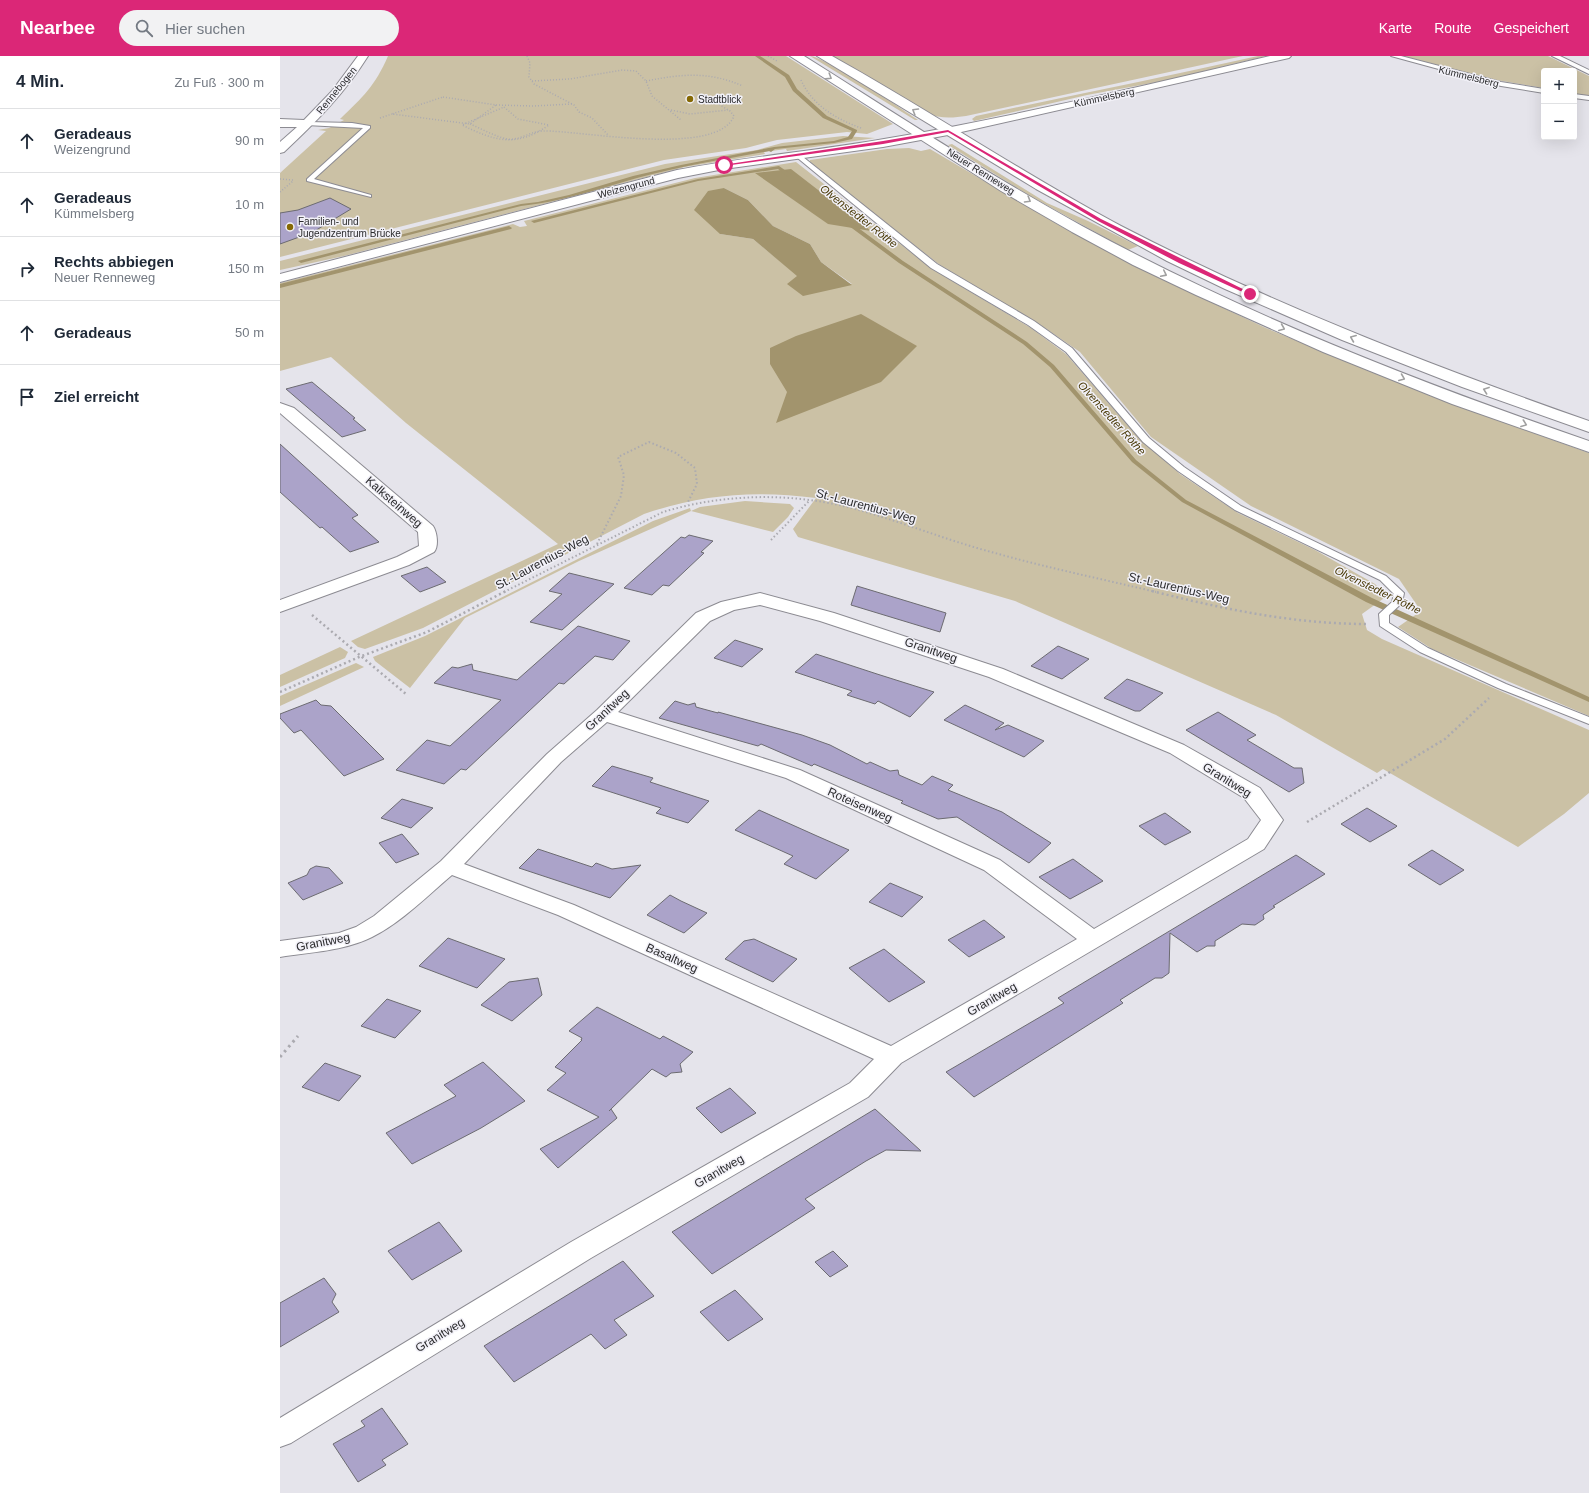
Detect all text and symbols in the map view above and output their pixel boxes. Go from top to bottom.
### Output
search box [119,10,399,46]
text: Nearbee [20,17,95,38]
icon: search [133,17,155,39]
text: Hier suchen [165,20,245,37]
text: Karte [1379,20,1412,36]
text: Route [1434,20,1472,36]
text: Gespeichert [1494,20,1569,36]
street label: Kümmelsberg [1438,64,1500,89]
street label: Rennebogen [314,65,359,116]
map controls [1541,68,1577,140]
button: + [1541,68,1577,104]
text: 4 Min. [16,72,64,91]
one-way arrow [825,72,832,79]
text: Zu Fuß · 300 m [174,75,264,90]
street label: Kümmelsberg [1073,86,1135,109]
marker: Stadtblick [685,94,695,104]
place label: Stadtblick [698,94,742,105]
button: − [1541,104,1577,140]
one-way arrow [912,108,919,115]
text: Geradeaus [54,125,132,142]
icon: ahead [16,130,38,152]
text: 90 m [235,133,264,148]
text: Weizengrund [54,142,130,157]
street label: Neuer Renneweg [945,146,1017,197]
route start [715,156,733,174]
street label: Weizengrund [596,175,656,200]
water label: Olvenstedter Röthe [818,182,900,250]
text: Geradeaus [54,189,132,206]
icon: ahead [16,194,38,216]
one-way arrow [1024,196,1031,203]
text: 10 m [235,197,264,212]
text: Kümmelsberg [54,206,134,221]
place label: Familien- und Jugendzentrum Brücke [298,216,401,239]
marker: Familien- und Jugendzentrum Brücke [285,222,295,232]
text: Rechts abbiegen [54,253,174,270]
icon: right [16,258,38,280]
text: 150 m [228,261,264,276]
one-way arrow [1160,269,1167,277]
text: Neuer Renneweg [54,270,155,285]
route end [1241,285,1259,303]
icon: ahead [16,322,38,344]
one-way arrow [1277,323,1285,331]
text: Geradeaus [54,324,132,341]
text: 50 m [235,325,264,340]
one-way arrow [1349,335,1357,343]
one-way arrow [1397,373,1405,381]
water label: Olvenstedter Röthe [1076,379,1148,457]
icon: arrive [16,386,38,408]
one-way arrow [1483,386,1490,394]
text: Ziel erreicht [54,388,139,405]
one-way arrow [1520,419,1527,427]
street label: Kalksteinweg [363,474,425,530]
street label: St.-Laurentius-Weg [814,486,918,526]
street label: St.-Laurentius-Weg [493,532,591,592]
water label: Olvenstedter Röthe [1333,564,1423,616]
street label: St.-Laurentius-Weg [1127,570,1231,606]
street label: Granitweg [903,634,959,666]
street label: Granitweg [582,686,632,734]
street label: Granitweg [1200,760,1254,800]
street label: Roteisenweg [825,784,895,826]
street label: Granitweg [295,930,351,954]
street label: Basaltweg [644,940,700,976]
street label: Granitweg [965,979,1019,1019]
street label: Granitweg [692,1151,746,1191]
street label: Granitweg [413,1315,467,1355]

